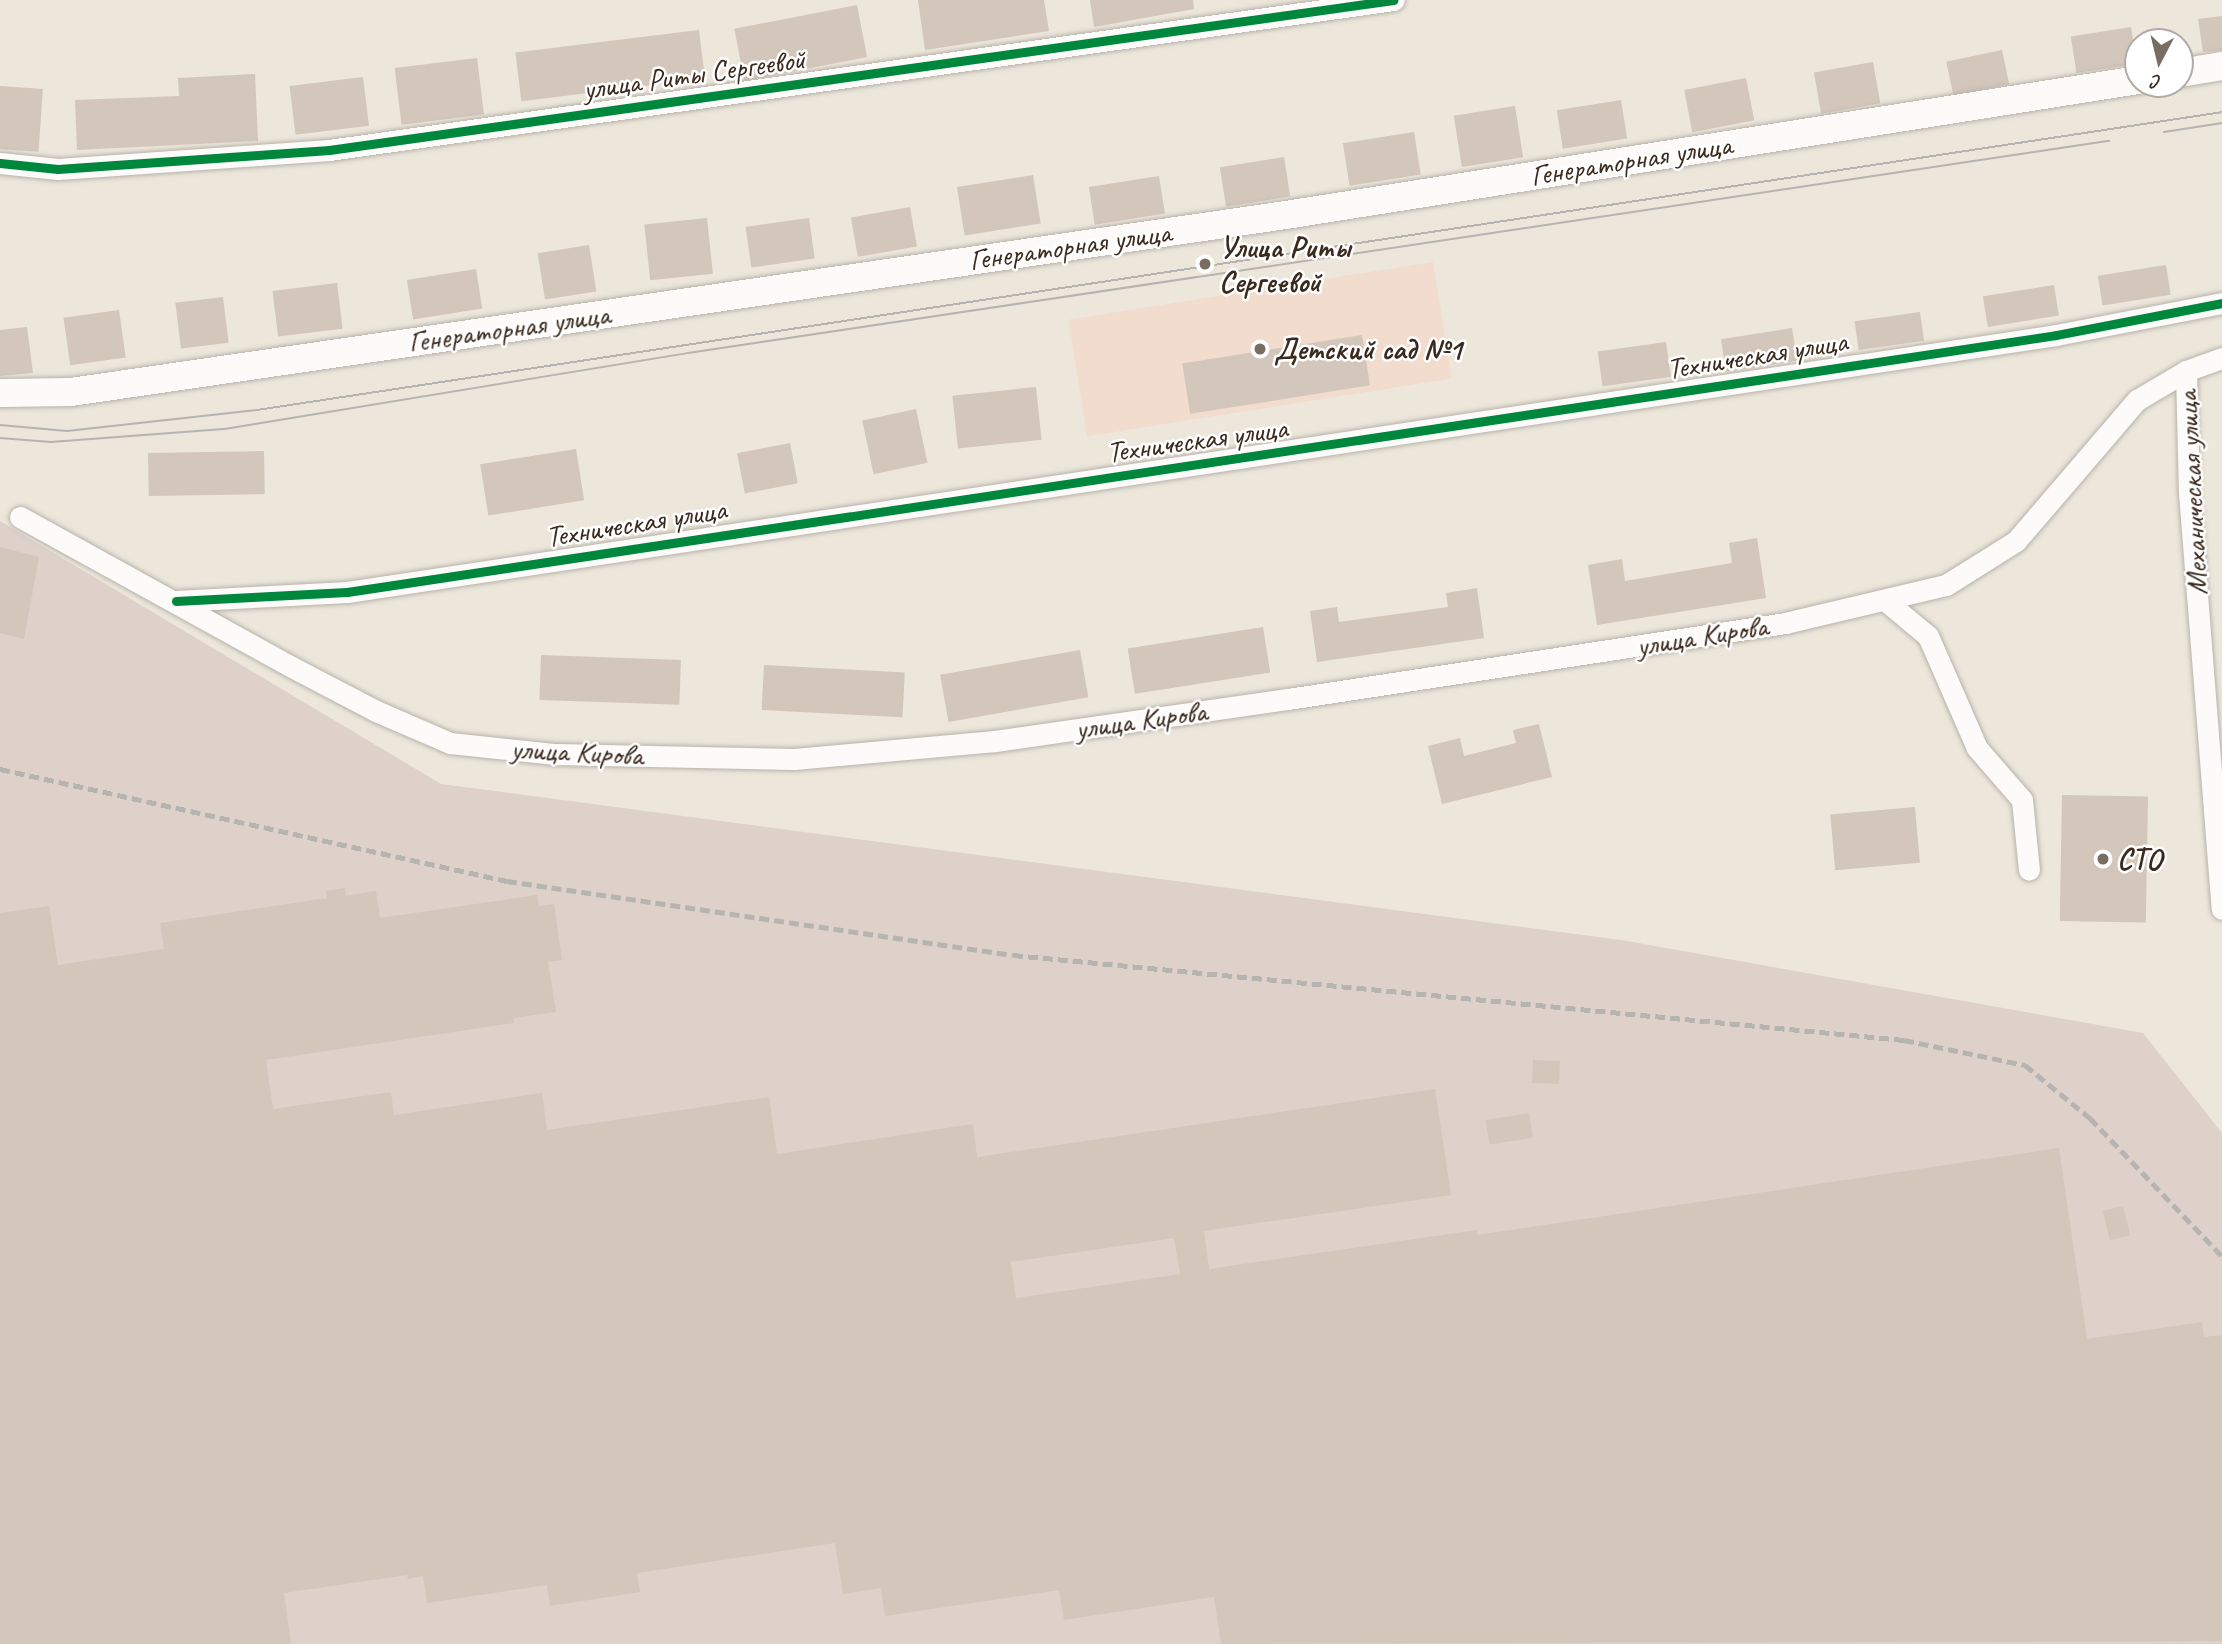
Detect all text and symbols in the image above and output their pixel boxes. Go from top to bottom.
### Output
north arrow [2124,28,2194,98]
street label: улица Риты Сергеевой [581,41,807,107]
text: С [2151,69,2163,94]
street label: Генераторная улица [1528,126,1734,194]
street label: Генераторная улица [967,214,1173,278]
place label: Улица Риты Сергеевой [1219,229,1348,300]
marker: Улица Риты Сергеевой [1197,256,1213,272]
street label: Генераторная улица [406,296,612,360]
street label: Техническая улица [1663,323,1851,387]
place label: Детский сад №1 [1274,331,1462,367]
marker: Детский сад №1 [1252,341,1268,357]
street label: Механическая улица [2169,390,2215,596]
street label: Техническая улица [1103,409,1291,471]
street label: Техническая улица [542,491,730,555]
street label: улица Кирова [1634,608,1770,664]
street label: улица Кирова [1073,693,1209,747]
street label: улица Кирова [510,731,644,773]
place label: СТО [2117,841,2161,877]
marker: СТО [2095,851,2111,867]

